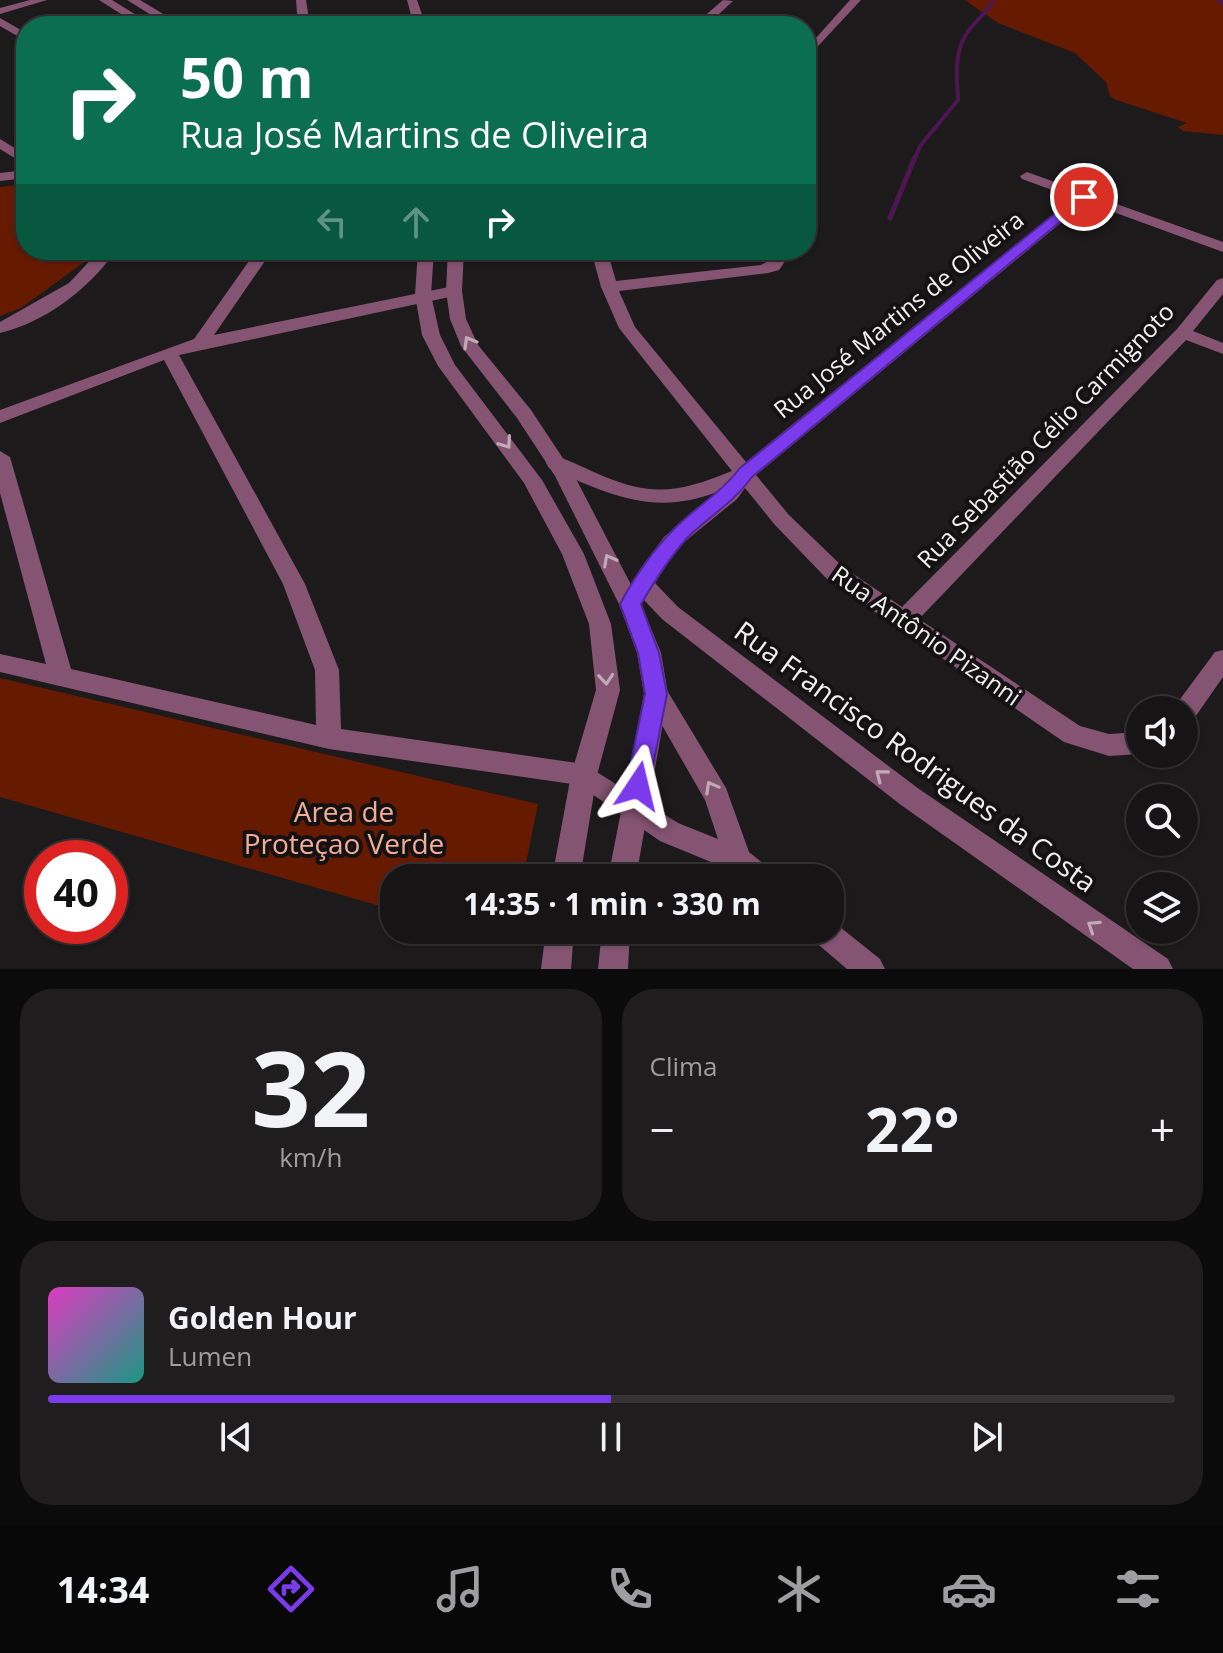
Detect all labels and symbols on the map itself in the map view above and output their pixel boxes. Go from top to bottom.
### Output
pin [1050,163,1118,231]
street label: Rua José Martins de Oliveira [766,203,1030,425]
street label: Rua Sebastião Célio Carmignoto [909,295,1181,575]
one-way arrow [464,336,479,350]
one-way arrow [496,434,511,449]
one-way arrow [603,554,618,569]
street label: Rua Antônio Pizanni [826,557,1028,713]
street label: Rua Francisco Rodrigues da Costa [727,612,1105,900]
one-way arrow [597,673,614,686]
position arrow [596,744,680,828]
one-way arrow [875,771,890,785]
one-way arrow [705,781,721,796]
park label: Area de Proteçao Verde [244,792,444,862]
speed limit sign: 40 [24,840,128,944]
one-way arrow [1087,921,1102,936]

